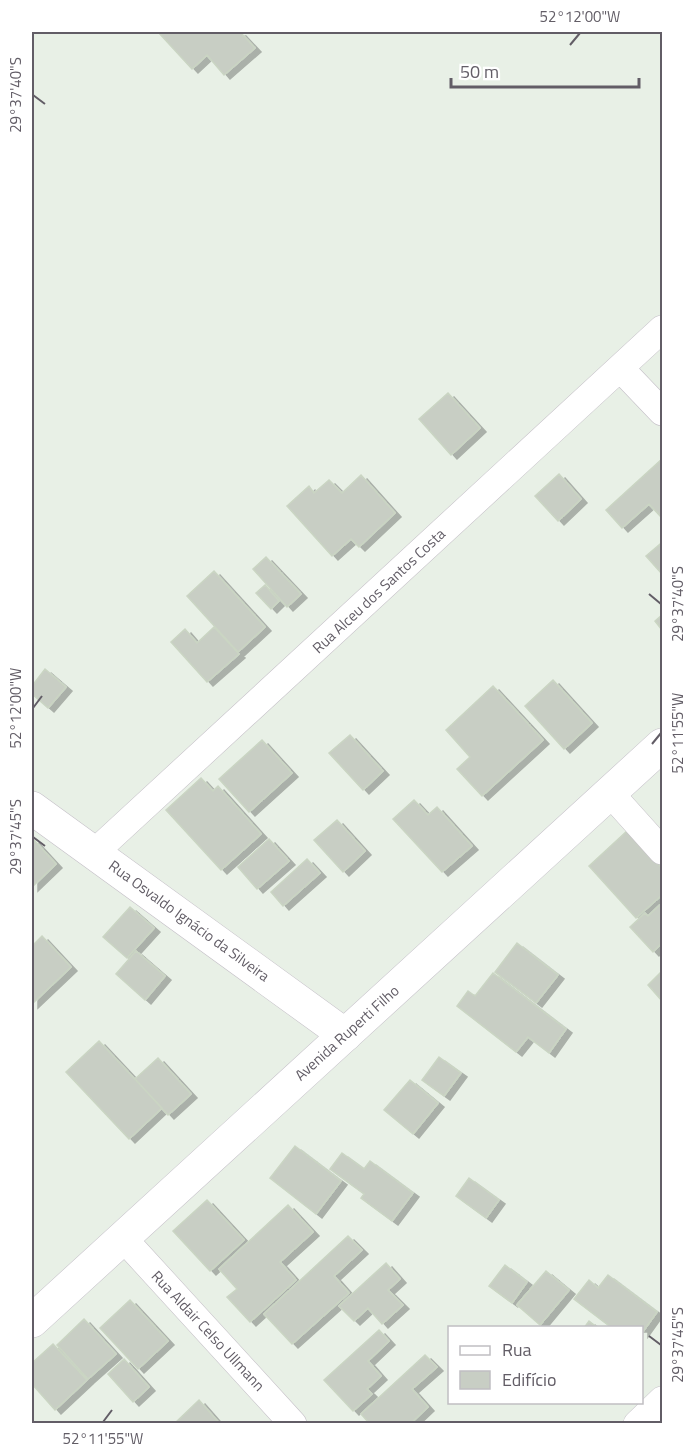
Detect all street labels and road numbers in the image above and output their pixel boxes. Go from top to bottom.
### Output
street label: Rua Alceu dos Santos Costa [307,522,451,659]
street label: Rua Osvaldo Ignácio da Silveira [104,854,275,987]
street label: Avenida Ruperti Filho [289,979,404,1086]
street label: Rua Aldair Celso Ullmann [146,1265,271,1396]

